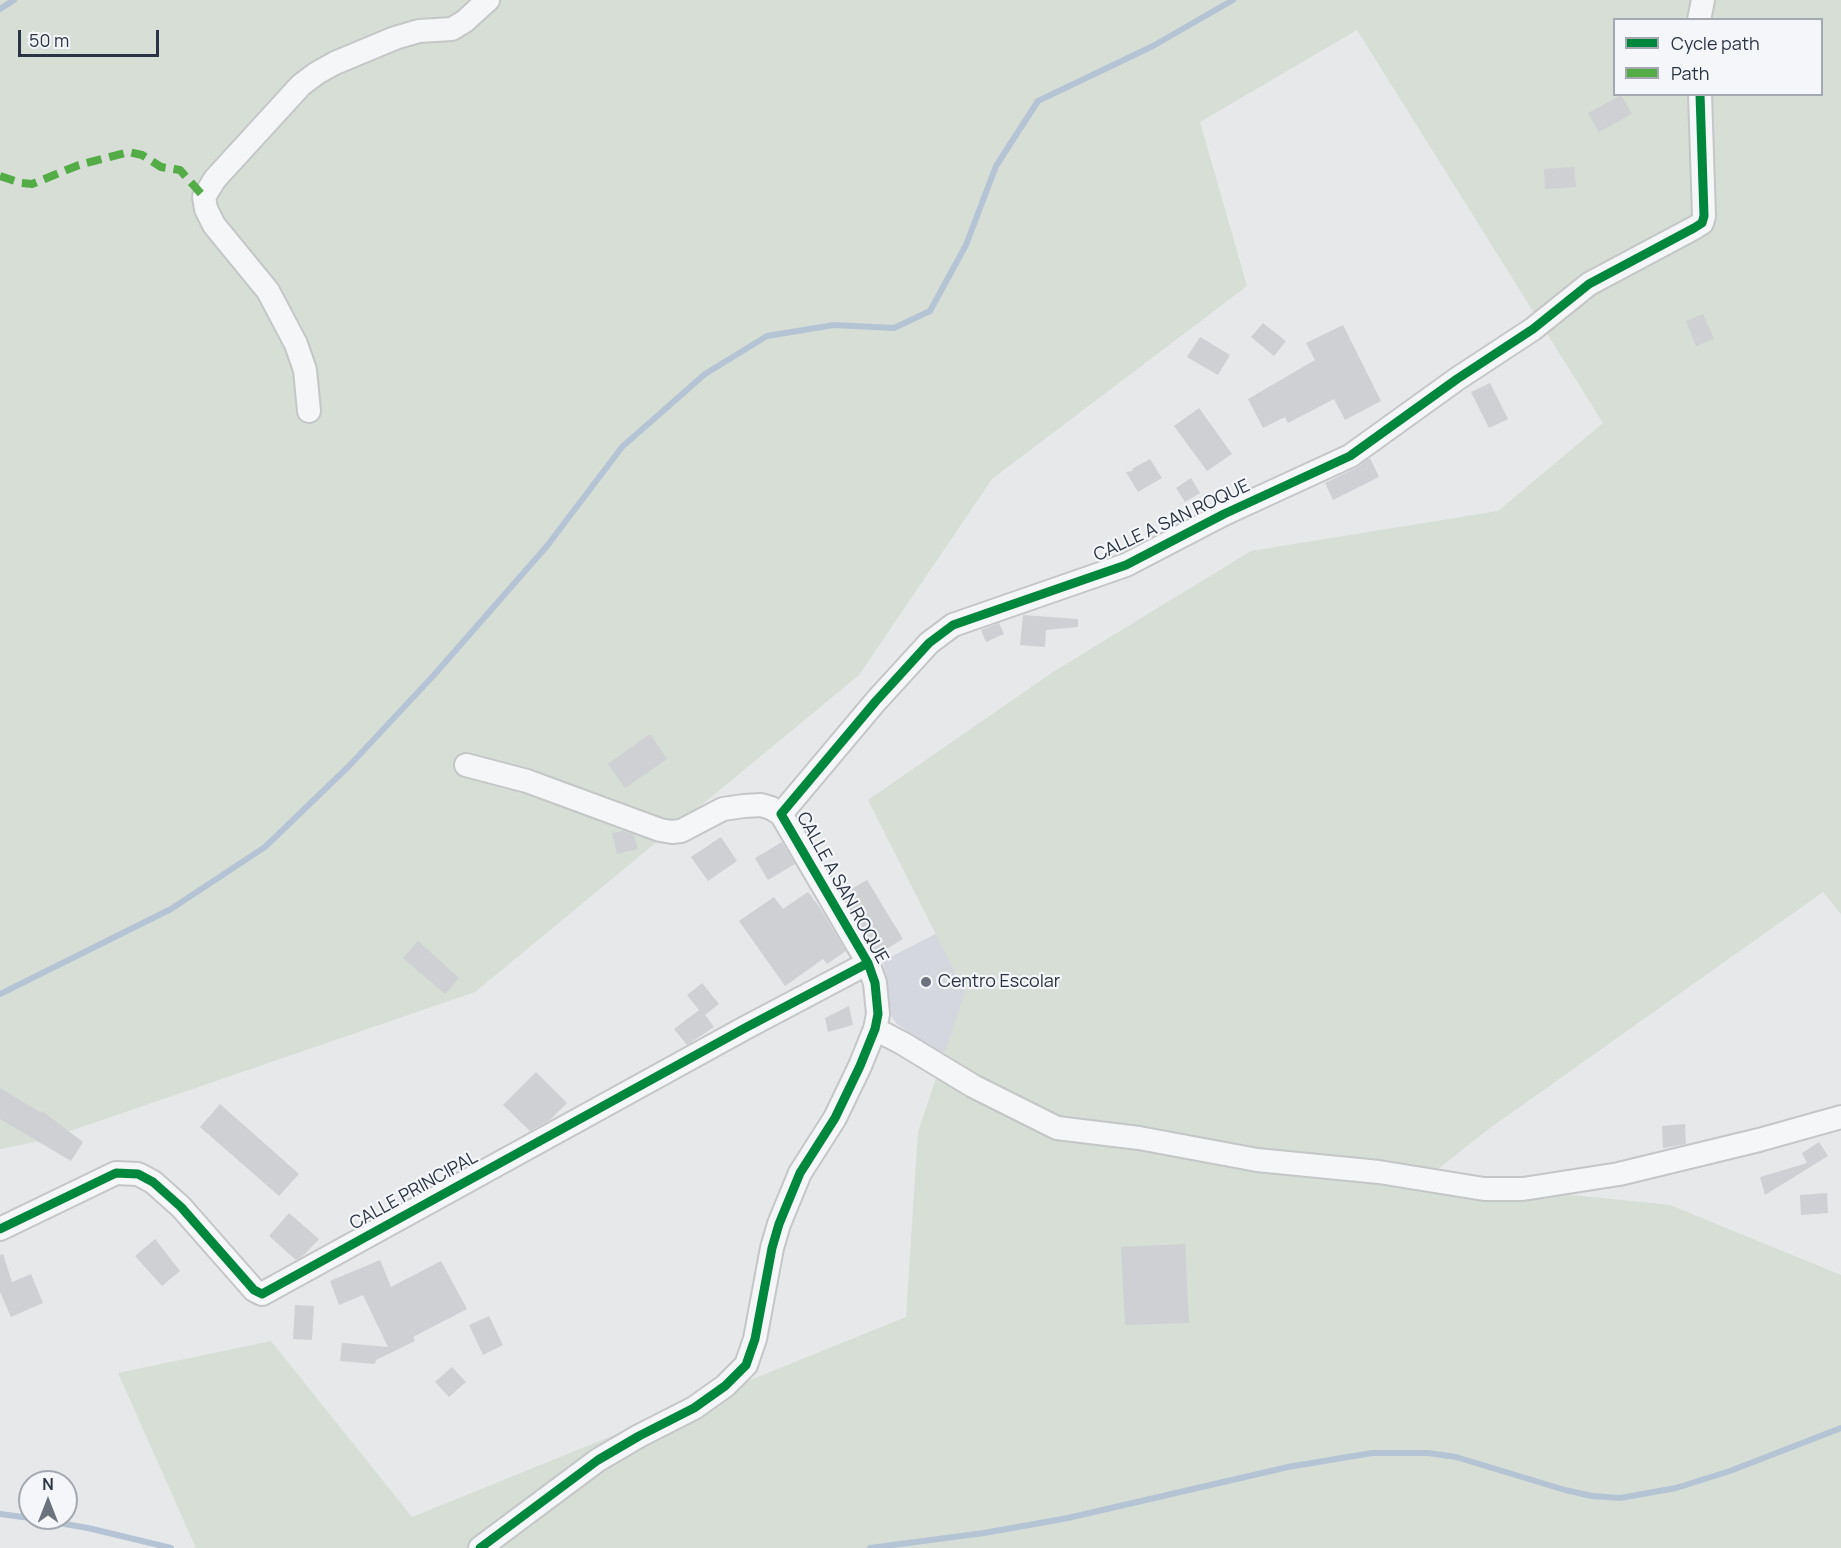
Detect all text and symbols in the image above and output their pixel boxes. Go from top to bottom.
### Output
scale bar [21,18,162,56]
legend [1613,18,1823,96]
text: 50 m [29,28,69,52]
text: Cycle path [1671,31,1760,55]
text: Path [1671,61,1709,85]
street label: CALLE A SAN ROQUE [1090,475,1254,567]
street label: CALLE A SAN ROQUE [791,808,893,968]
place label: Centro Escolar [938,971,1060,993]
marker: Centro Escolar [919,975,933,989]
street label: CALLE PRINCIPAL [346,1147,482,1235]
north arrow [18,1470,78,1530]
text: N [42,1473,54,1495]

